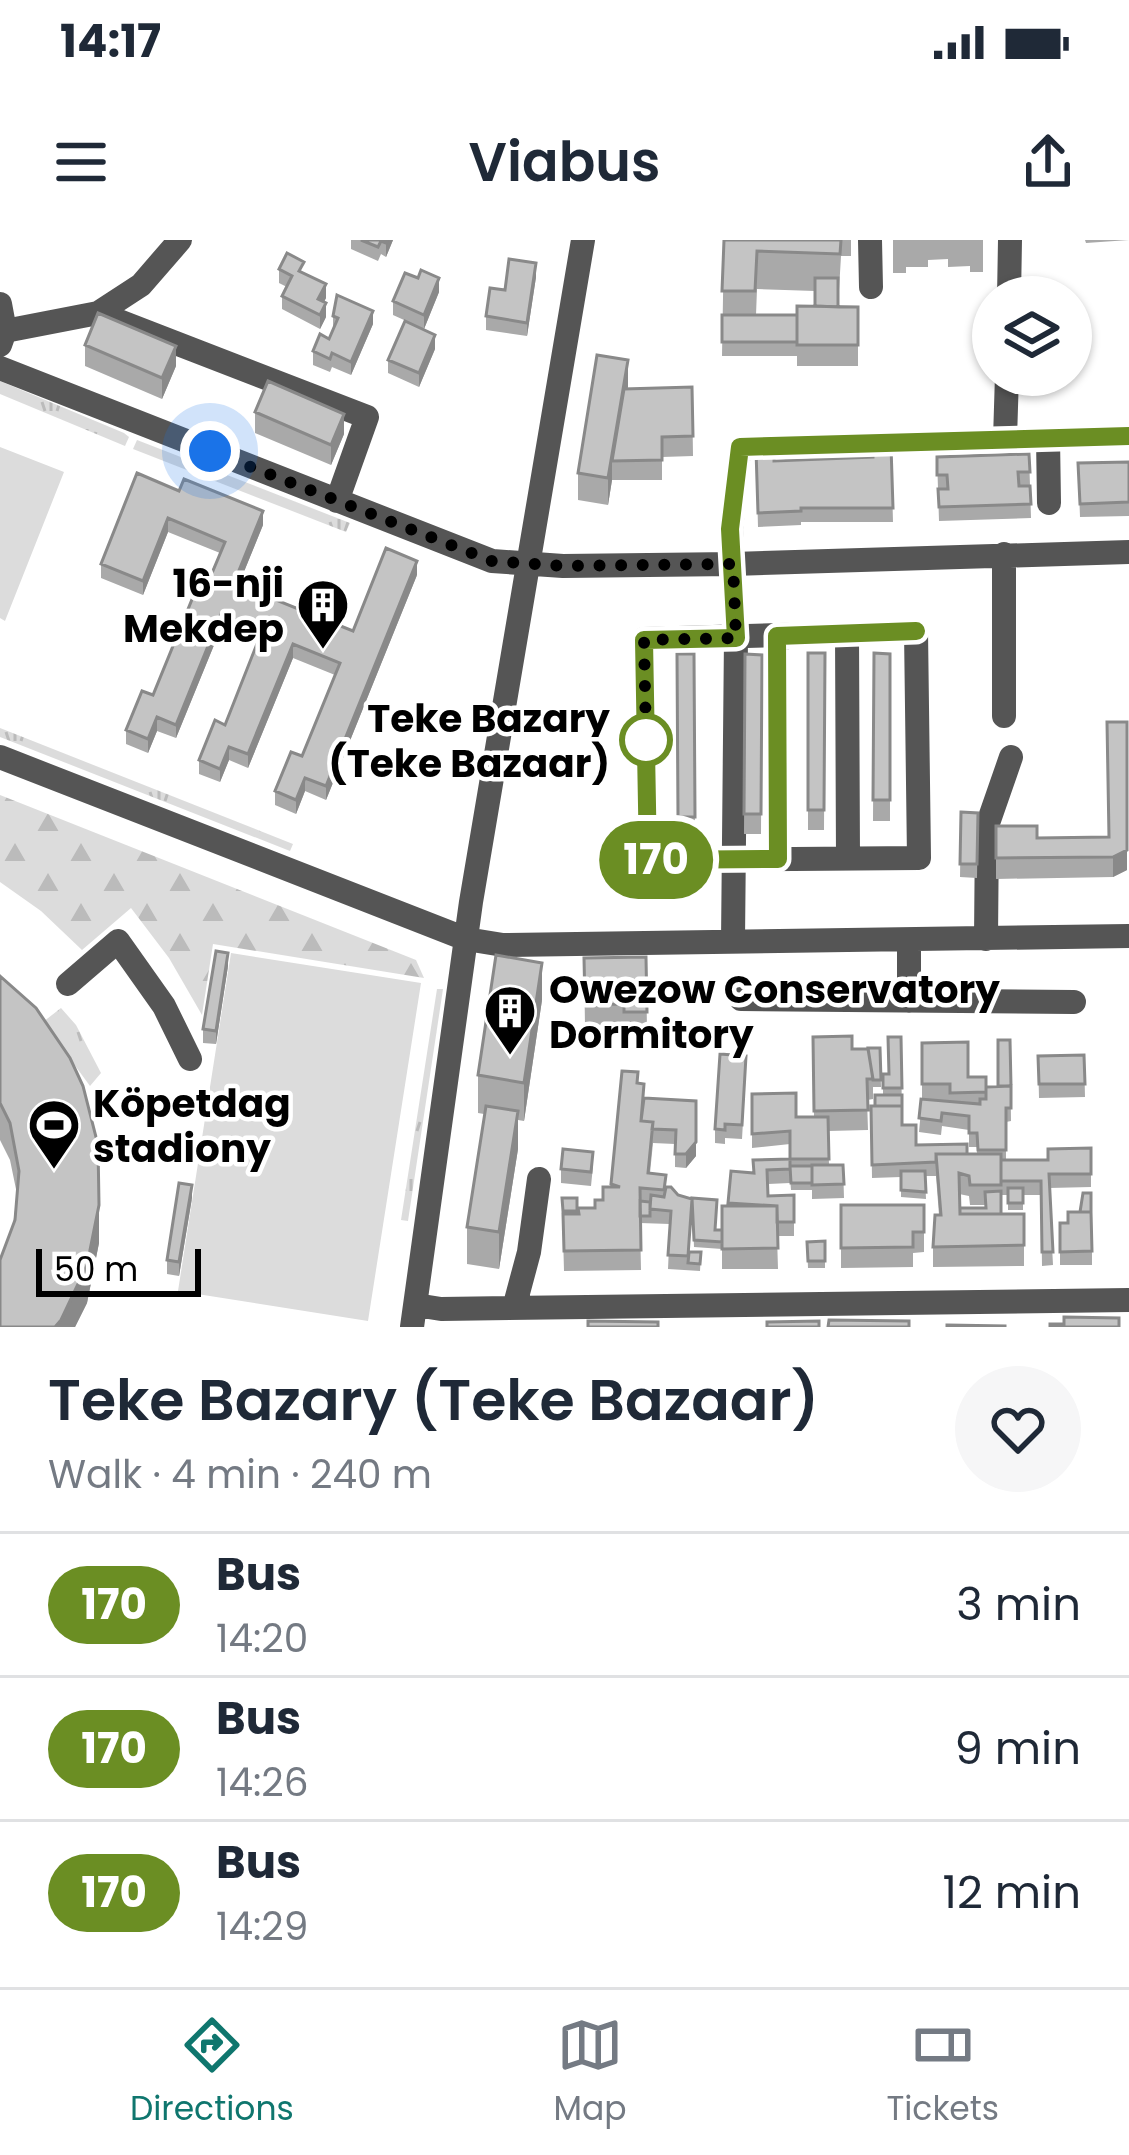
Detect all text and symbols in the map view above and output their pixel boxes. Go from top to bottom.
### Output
text: 14:17 [60,10,161,73]
text: Viabus [469,124,660,200]
icon: menu [48,129,114,195]
icon: share [1015,129,1081,195]
map controls [972,276,1092,396]
button: layers [972,276,1092,396]
your location [180,421,240,481]
place label: 16-nji Mekdep [123,556,284,656]
building icon: 16-nji Mekdep [295,577,351,651]
place label: Teke Bazary (Teke Bazaar) [328,691,610,791]
marker: Teke Bazary (Teke Bazaar) [621,715,671,765]
line badge: 170 [587,821,725,899]
text: 170 [623,830,689,889]
place label: Owezow Conservatory Dormitory [549,962,1000,1062]
building icon: Owezow Conservatory Dormitory [482,983,538,1057]
place label: Köpetdag stadiony [93,1076,291,1176]
sports icon: Köpetdag stadiony [26,1097,82,1171]
scale bar [36,1243,201,1296]
text: 50 m [54,1246,138,1293]
text: Teke Bazary (Teke Bazaar) [48,1360,819,1440]
button: heart [955,1366,1081,1492]
text: Walk · 4 min · 240 m [48,1447,432,1502]
text: Bus [216,1543,301,1606]
text: 3 min [956,1573,1081,1636]
text: 170 [81,1575,147,1634]
text: 14:20 [216,1611,308,1666]
text: Bus [216,1687,301,1750]
text: 9 min [954,1717,1081,1780]
text: 170 [81,1719,147,1778]
text: 14:26 [216,1755,309,1810]
text: Bus [216,1831,301,1894]
text: 12 min [942,1861,1081,1924]
text: 170 [81,1863,147,1922]
text: 14:29 [216,1899,308,1954]
tab: Directions [130,2012,294,2134]
tab: Map [554,2012,627,2134]
tab: Tickets [886,2012,999,2134]

